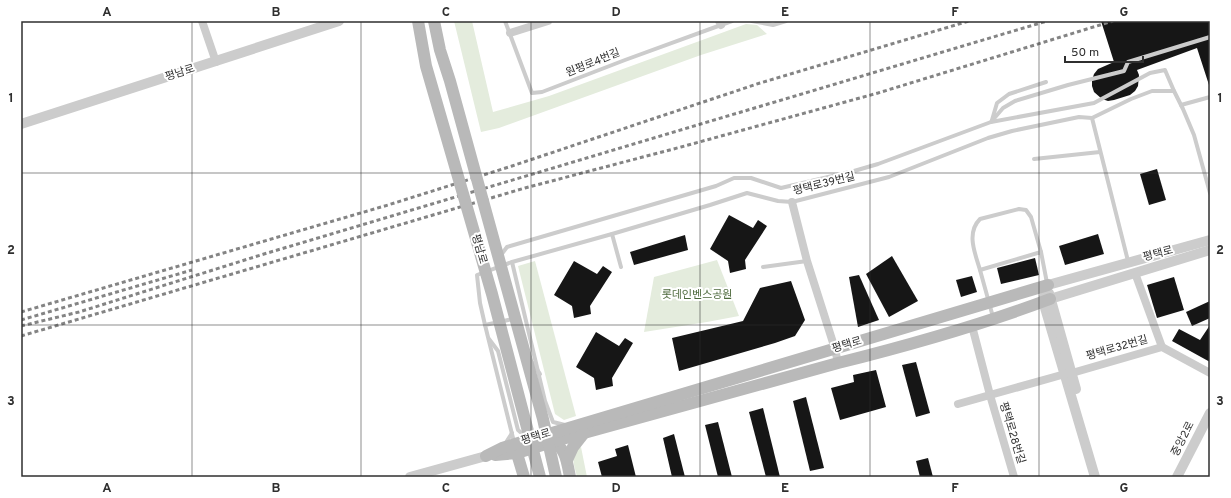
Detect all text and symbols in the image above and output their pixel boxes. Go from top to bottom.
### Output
text: A [102,5,112,21]
text: B [272,5,281,21]
text: C [442,5,450,21]
text: D [611,5,621,21]
text: E [781,5,789,21]
text: F [951,5,959,21]
text: G [1120,5,1129,21]
scale bar [1065,38,1143,64]
text: 50 m [1071,45,1099,61]
street label: 원평로4번길 [564,46,622,80]
street label: 평남로 [163,62,197,84]
text: 1 [8,91,14,107]
text: 1 [1217,91,1223,107]
street label: 평택로39번길 [791,170,857,198]
street label: 평남로 [468,232,490,266]
text: 2 [7,243,15,259]
street label: 평택로 [1142,243,1174,265]
text: 2 [1216,243,1224,259]
park label: 롯데인벤스공원 [662,288,732,302]
street label: 평택로32번길 [1084,332,1150,364]
street label: 평택로 [830,334,864,356]
text: 3 [7,394,15,410]
text: 3 [1216,394,1224,410]
street label: 평택로28번길 [996,400,1028,466]
street label: 중앙2로 [1168,419,1198,459]
street label: 평택로 [519,426,553,448]
text: A [102,481,112,497]
text: B [272,481,281,497]
text: C [442,481,450,497]
text: D [611,481,621,497]
text: E [781,481,789,497]
text: F [951,481,959,497]
text: G [1120,481,1129,497]

